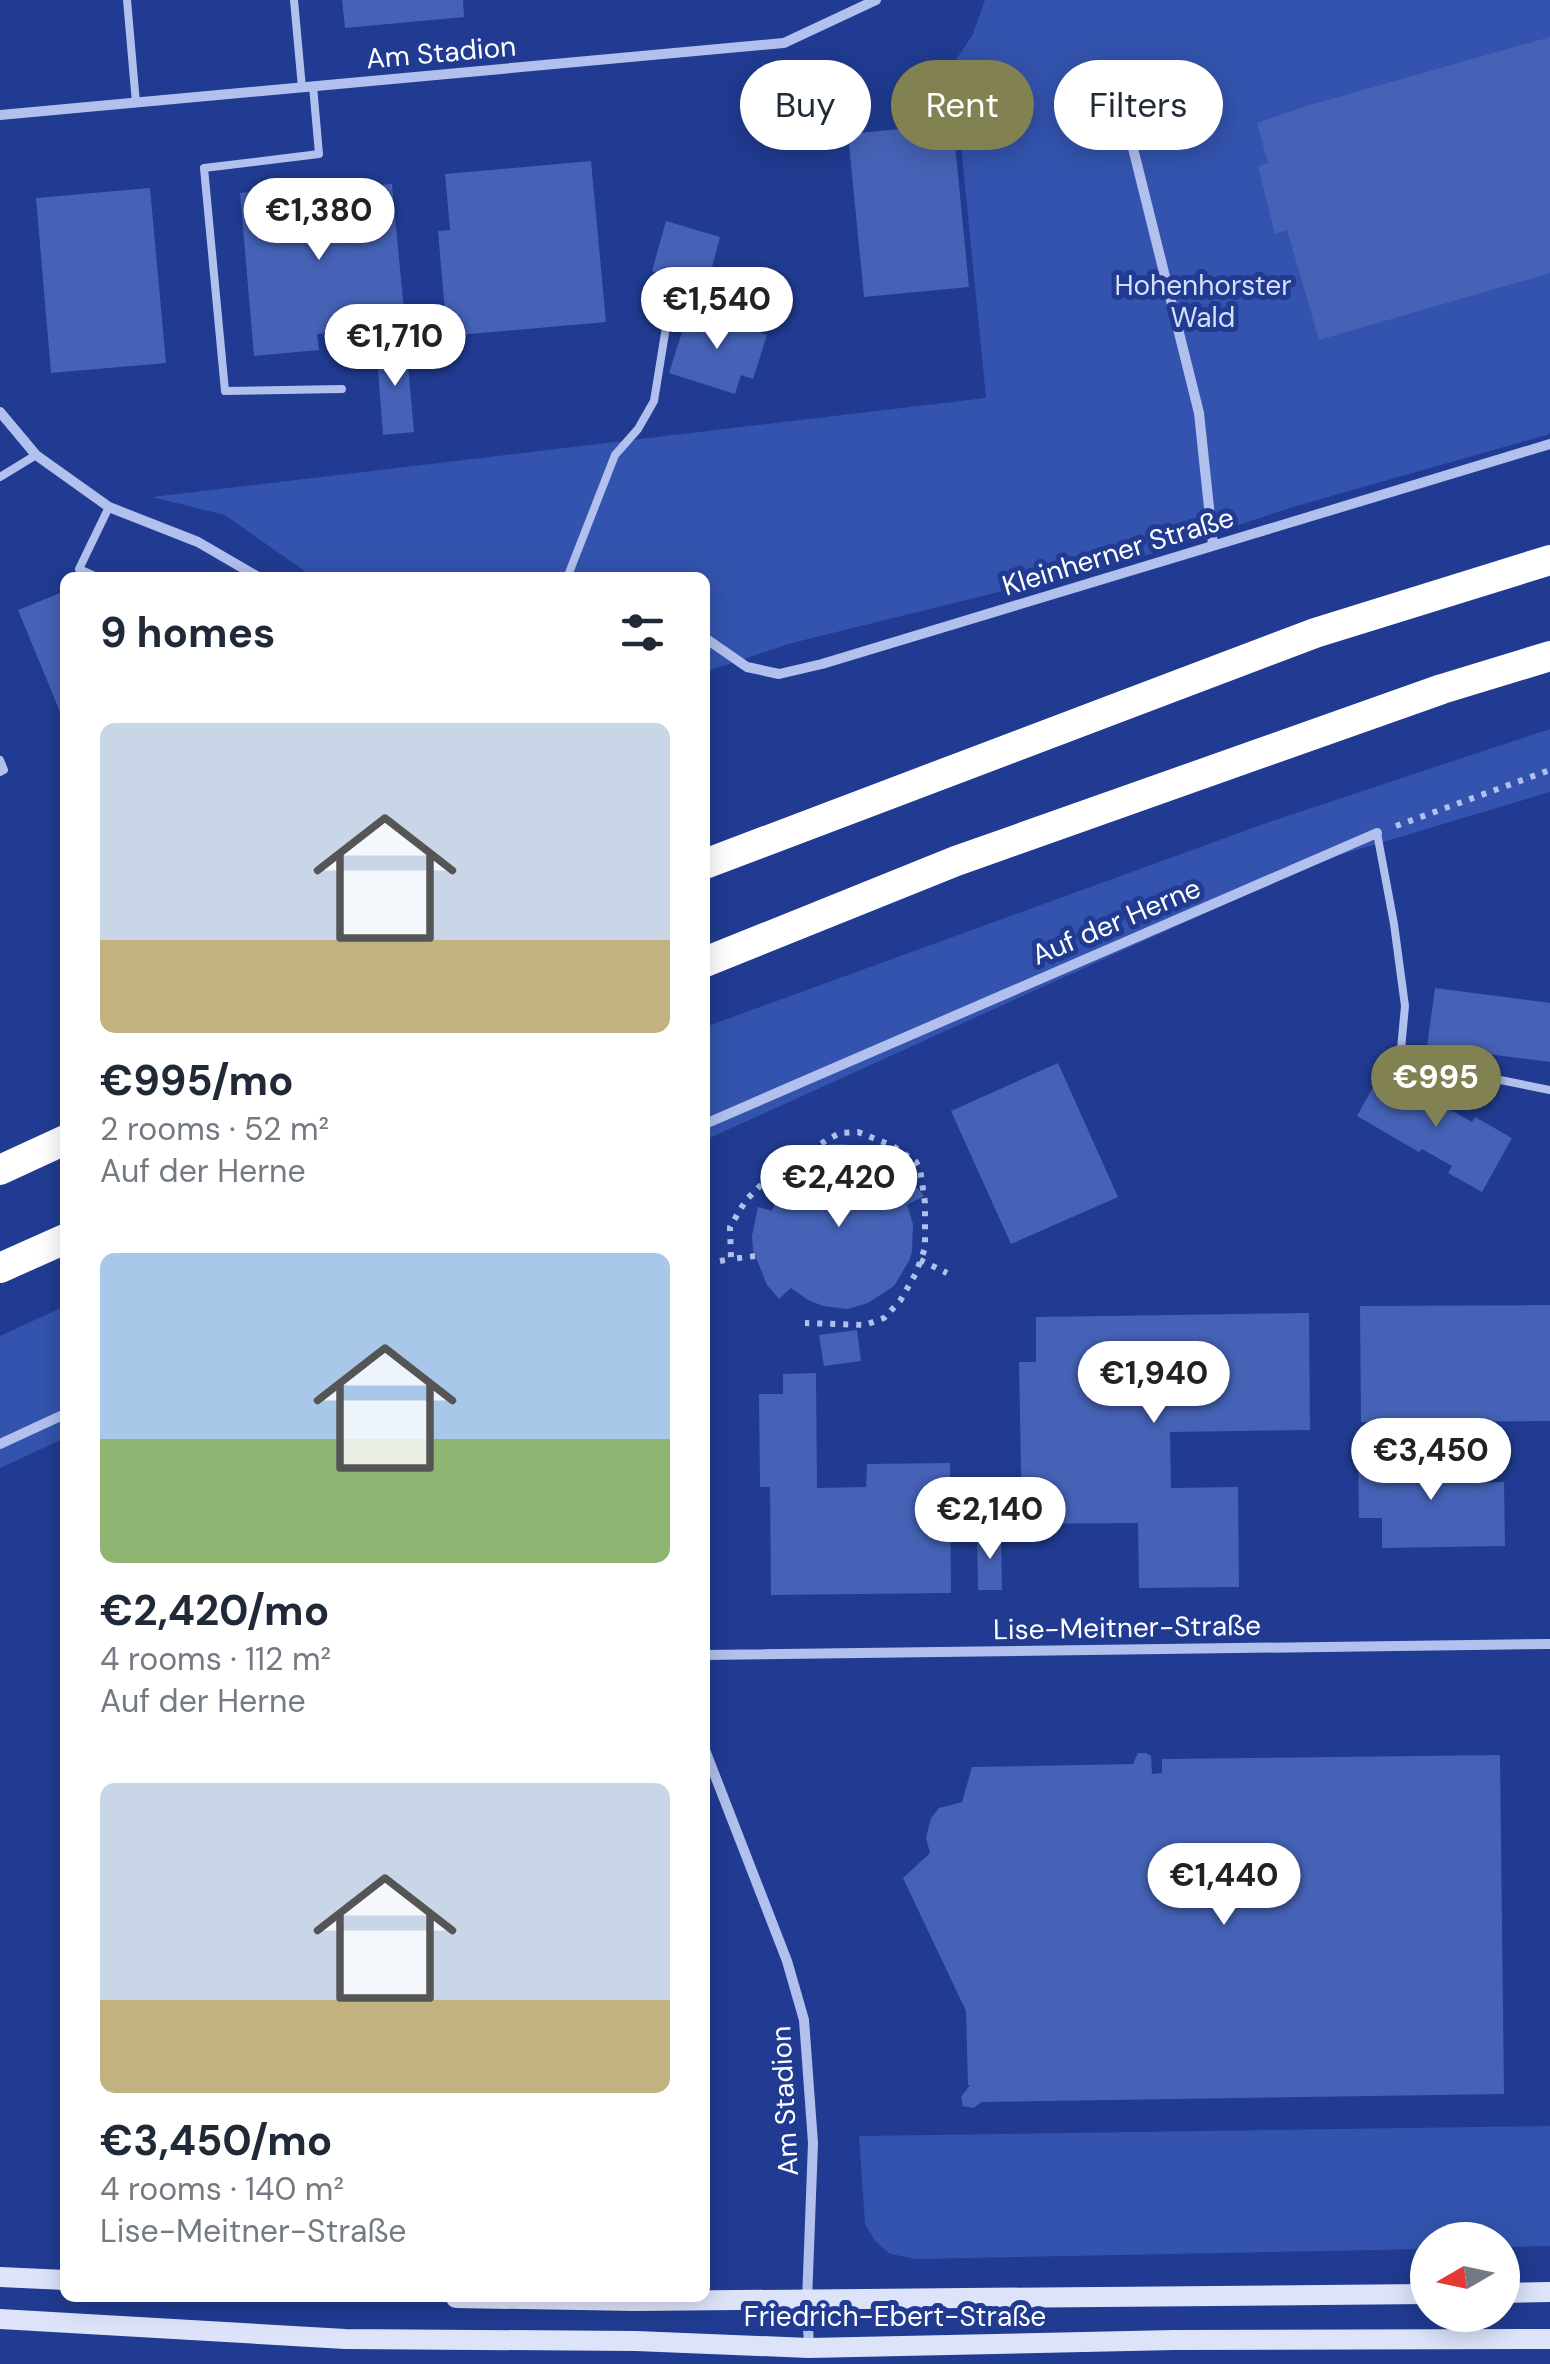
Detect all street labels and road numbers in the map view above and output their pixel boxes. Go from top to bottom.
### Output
street label: Am Stadion [365,28,518,77]
street label: Kleinherner Straße [998,499,1238,604]
street label: Auf der Herne [1026,869,1206,974]
street label: Lise-Meitner-Straße [993,1607,1261,1648]
street label: Am Stadion [762,2025,807,2177]
street label: Friedrich-Ebert-Straße [744,2298,1046,2335]

